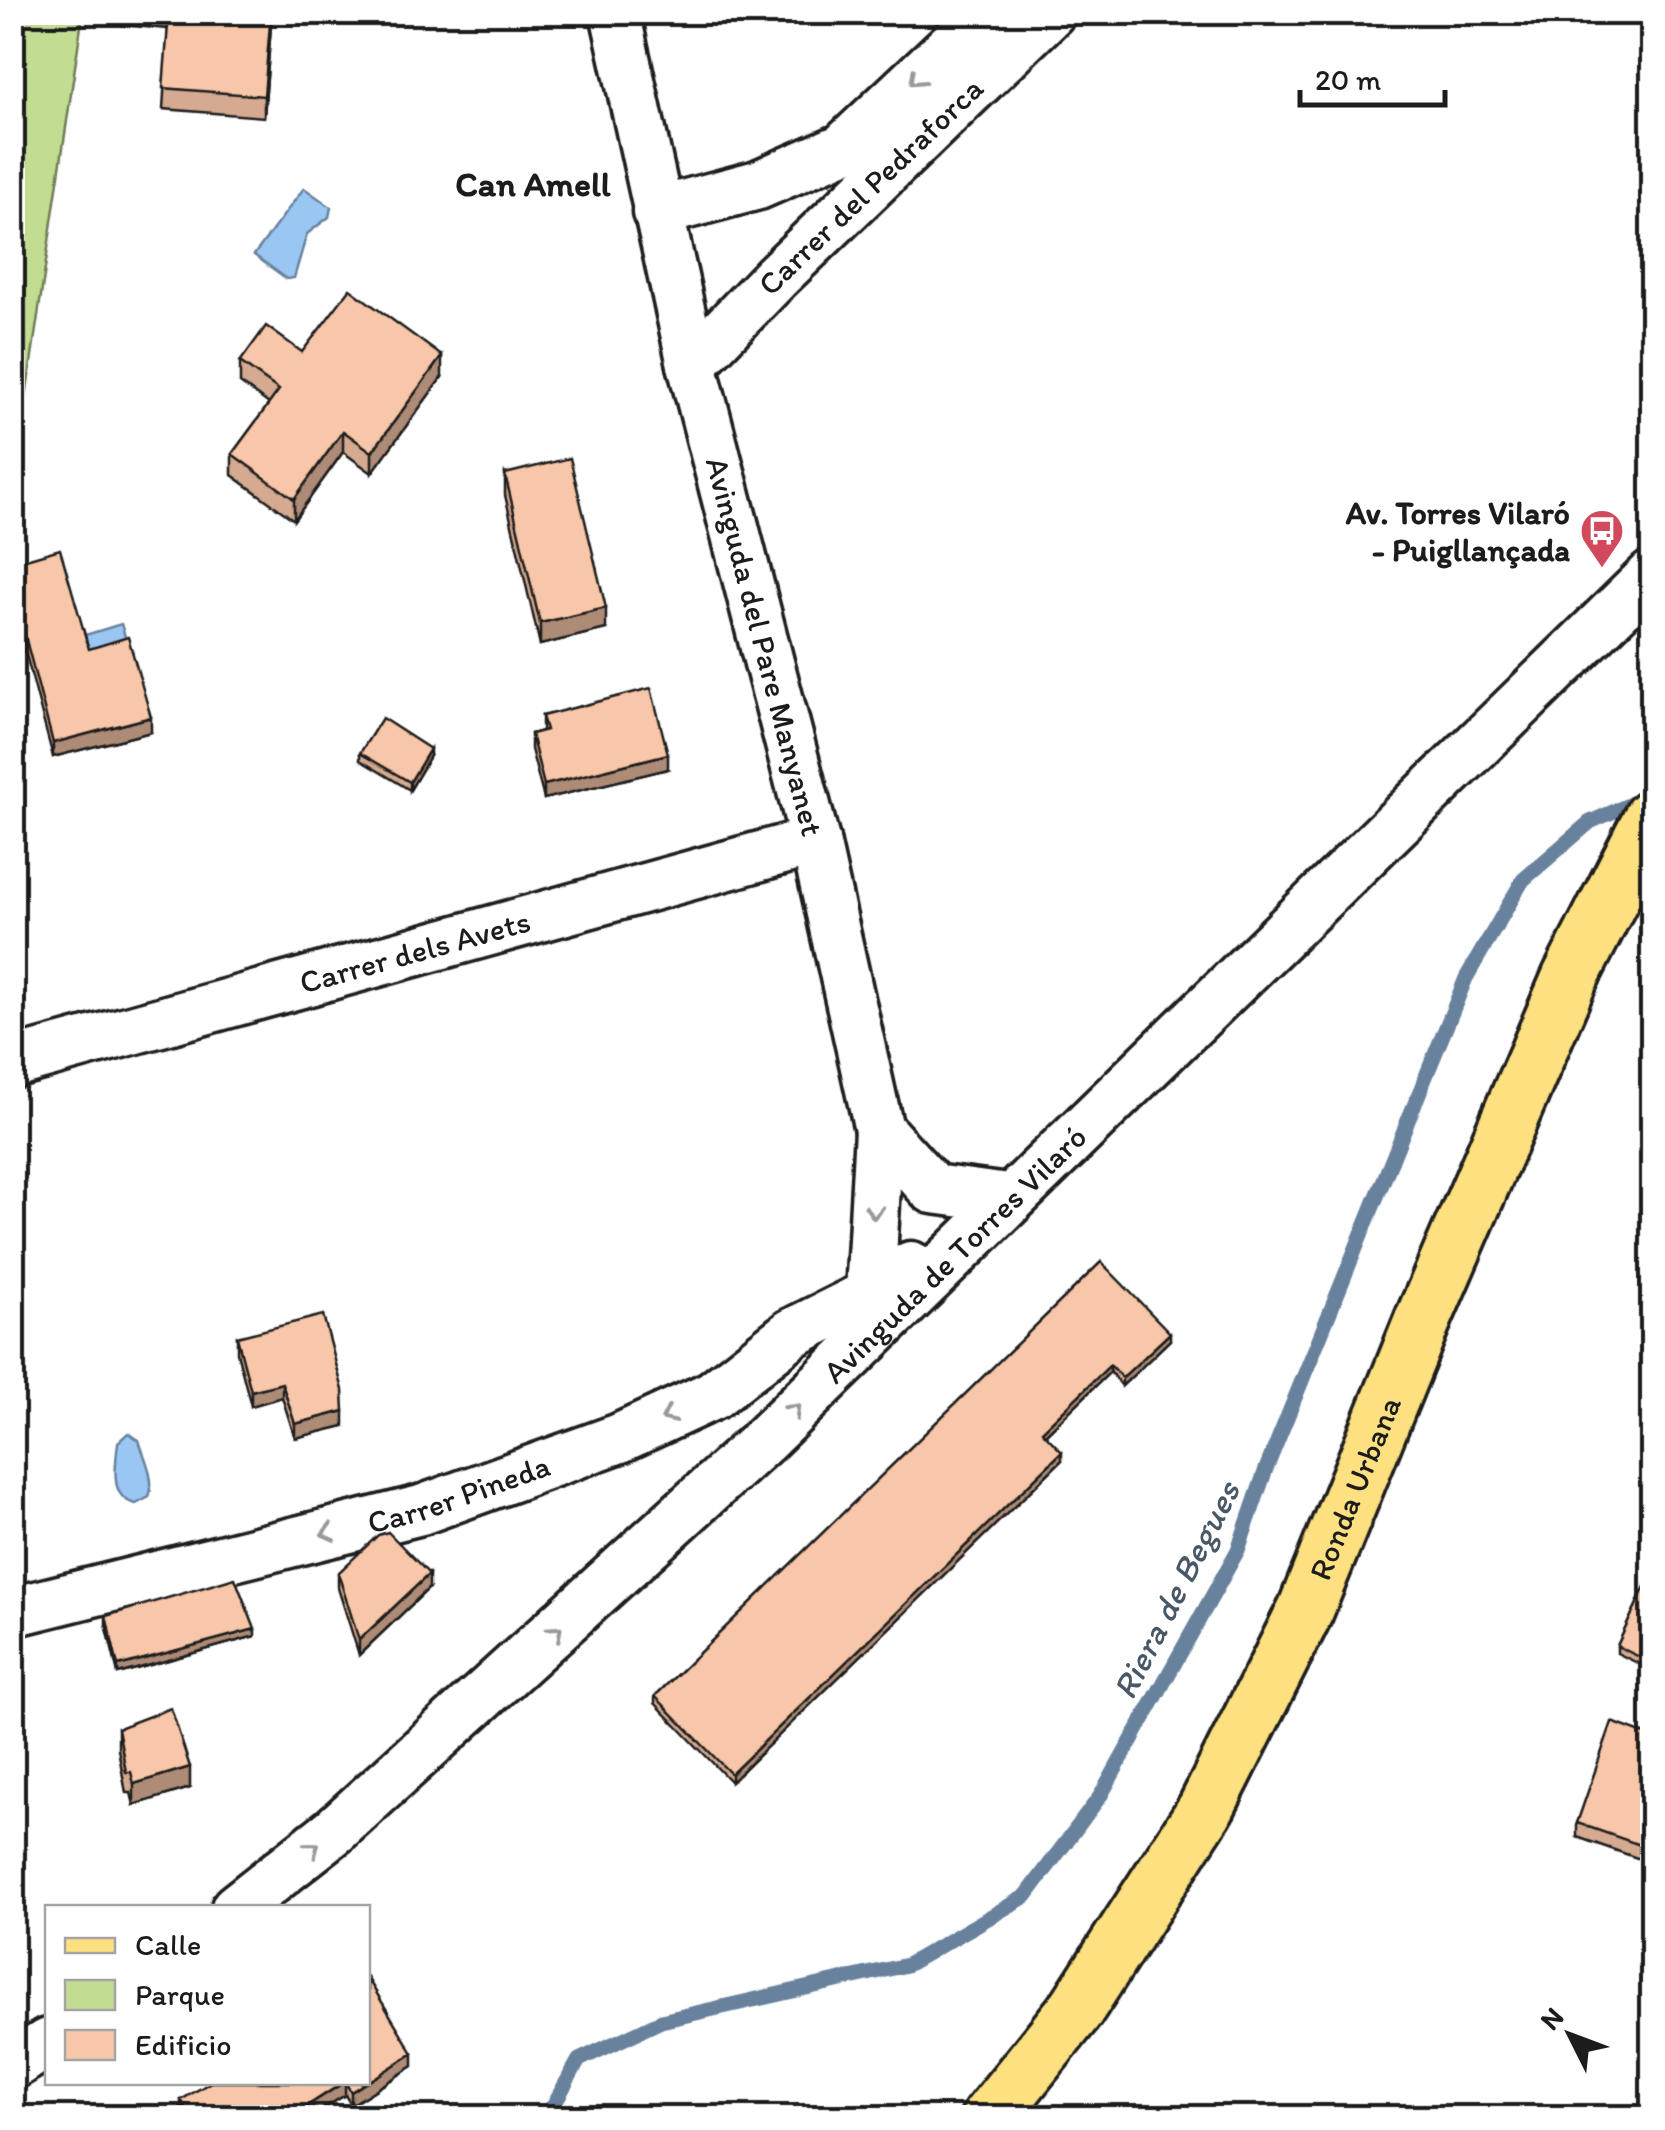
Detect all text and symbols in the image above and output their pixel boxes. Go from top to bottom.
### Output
scale bar [1300,45,1445,107]
text: 20 m [1315,61,1381,98]
one-way arrow [909,67,927,85]
street label: Carrer del Pedraforca [750,69,991,303]
district label: Can Amell [455,163,611,205]
street label: Avinguda del Pare Manyanet [698,453,832,840]
place label: Av. Torres Vilaró - Puigllançada [1345,494,1570,569]
bus stop icon: Av. Torres Vilaró - Puigllançada [1579,508,1625,569]
street label: Carrer dels Avets [295,902,534,1002]
street label: Avinguda de Torres Vilaró [815,1118,1094,1391]
one-way arrow [864,1205,885,1221]
street label: Ronda Urbana [1301,1390,1409,1585]
one-way arrow [660,1404,678,1424]
one-way arrow [782,1404,800,1422]
street label: Carrer Pineda [364,1446,555,1542]
water label: Riera de Begues [1103,1473,1250,1706]
one-way arrow [320,1522,337,1543]
one-way arrow [544,1625,563,1643]
one-way arrow [302,1842,320,1860]
legend [45,1905,370,2085]
text: Calle [135,1926,201,1963]
text: Parque [135,1976,225,2013]
north arrow [1520,1985,1620,2085]
text: N [1532,2000,1570,2037]
text: Edificio [135,2026,231,2063]

